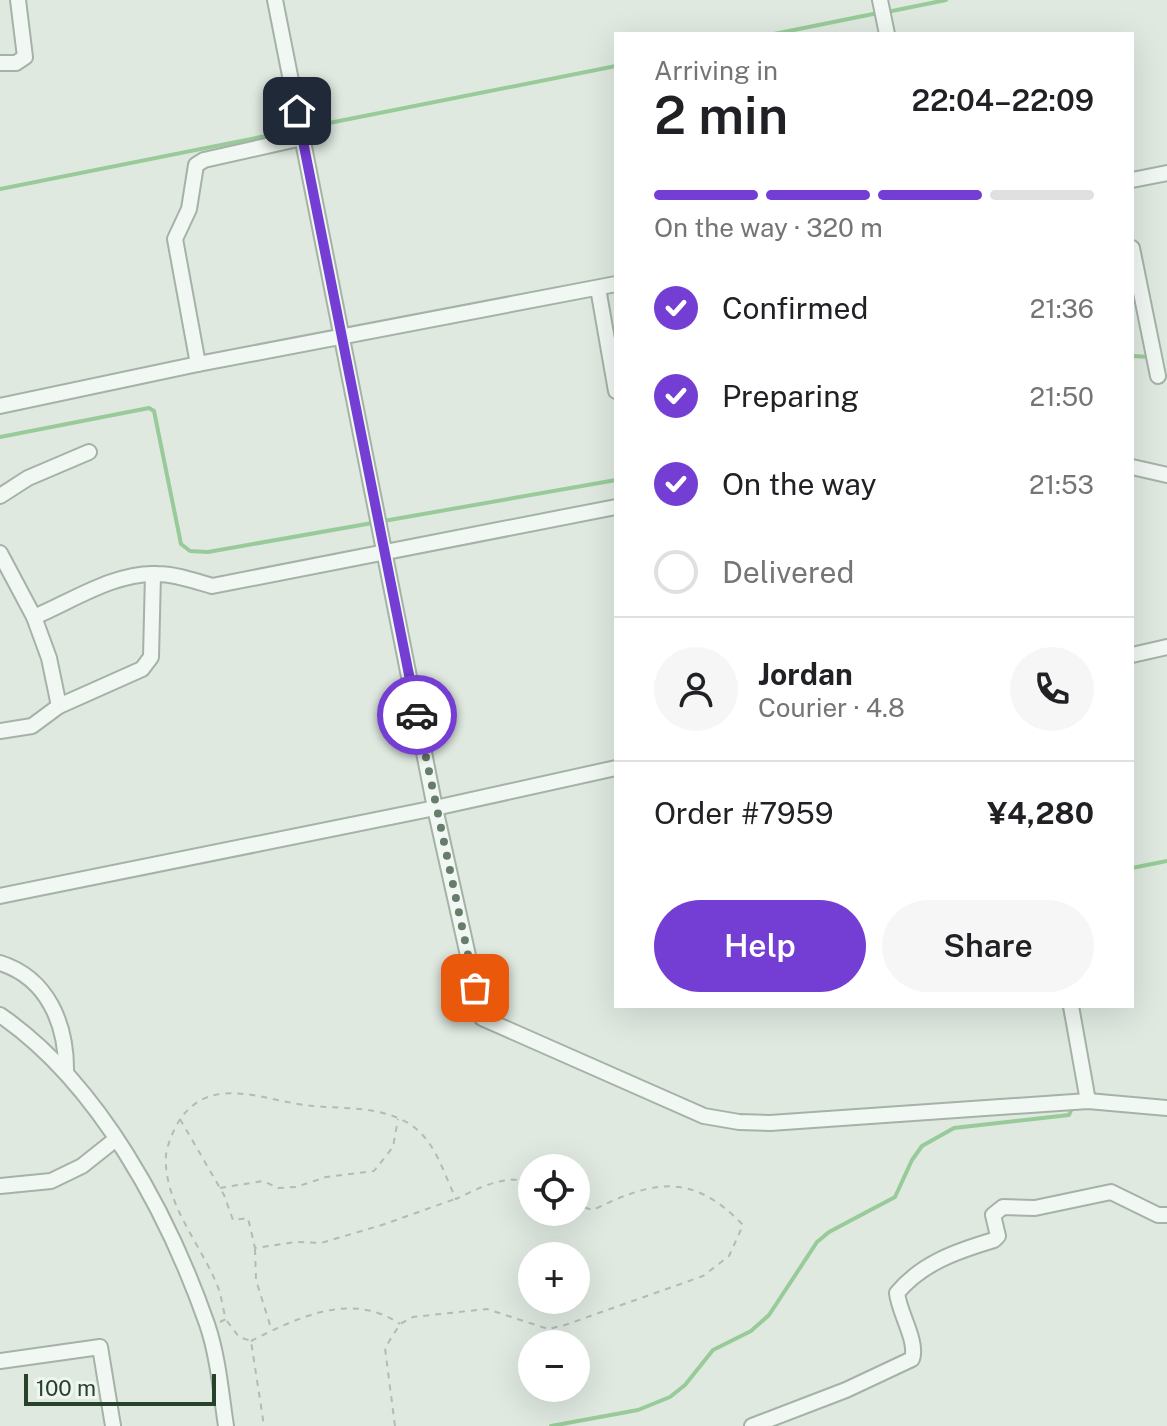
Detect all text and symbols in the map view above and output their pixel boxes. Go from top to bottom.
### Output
text: Arriving in [654,55,778,86]
pin [263,77,331,145]
text: 22:04–22:09 [912,82,1094,118]
text: 2 min [654,85,788,146]
icon: home [275,89,319,133]
text: On the way · 320 m [654,212,883,243]
icon: check [654,286,698,330]
text: Confirmed [722,290,868,326]
text: 21:36 [1030,293,1094,324]
icon: check [654,374,698,418]
text: Preparing [722,378,859,414]
text: 21:50 [1029,381,1094,412]
icon: check [654,462,698,506]
text: On the way [722,466,876,502]
text: 21:53 [1029,469,1094,500]
text: Delivered [722,554,854,590]
button: person [654,647,738,731]
button: phone [1010,647,1094,731]
text: Jordan [758,656,853,692]
courier [377,675,457,755]
text: Courier · 4.8 [758,692,905,723]
icon: car [395,693,439,737]
text: Order #7959 [654,795,833,831]
text: ¥4,280 [987,795,1094,831]
button: Help [654,900,866,992]
button: Share [882,900,1094,992]
pin [441,954,509,1022]
icon: bag [453,966,497,1010]
map controls [518,1154,590,1402]
button: locate [518,1154,590,1226]
button: + [518,1242,590,1314]
button: − [518,1330,590,1402]
scale bar [24,1370,216,1406]
text: 100 m [36,1375,96,1401]

